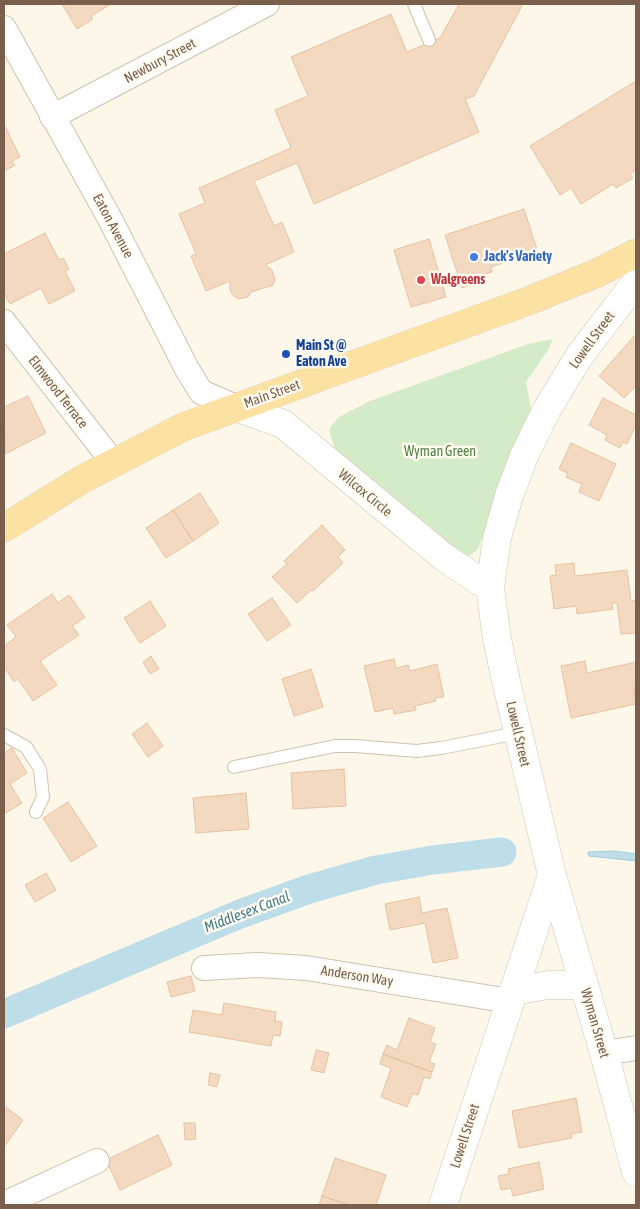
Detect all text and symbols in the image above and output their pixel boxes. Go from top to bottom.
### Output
street label: Newbury Street [121,35,199,87]
street label: Eaton Avenue [89,191,137,261]
place label: Jack's Variety [484,249,552,265]
marker: Jack's Variety [468,251,480,263]
place label: Walgreens [431,272,485,288]
marker: Walgreens [415,274,427,286]
street label: Lowell Street [566,308,618,372]
place label: Main St @ Eaton Ave [296,338,347,371]
marker: Main St @ Eaton Ave [280,348,292,360]
street label: Elmwood Terrace [24,352,92,432]
street label: Main Street [242,376,302,412]
park label: Wyman Green [404,444,476,460]
street label: Wilcox Circle [335,466,395,520]
street label: Lowell Street [502,700,534,768]
water label: Middlesex Canal [202,887,292,937]
street label: Anderson Way [320,962,394,990]
street label: Wyman Street [577,986,613,1060]
street label: Lowell Street [447,1102,483,1170]

